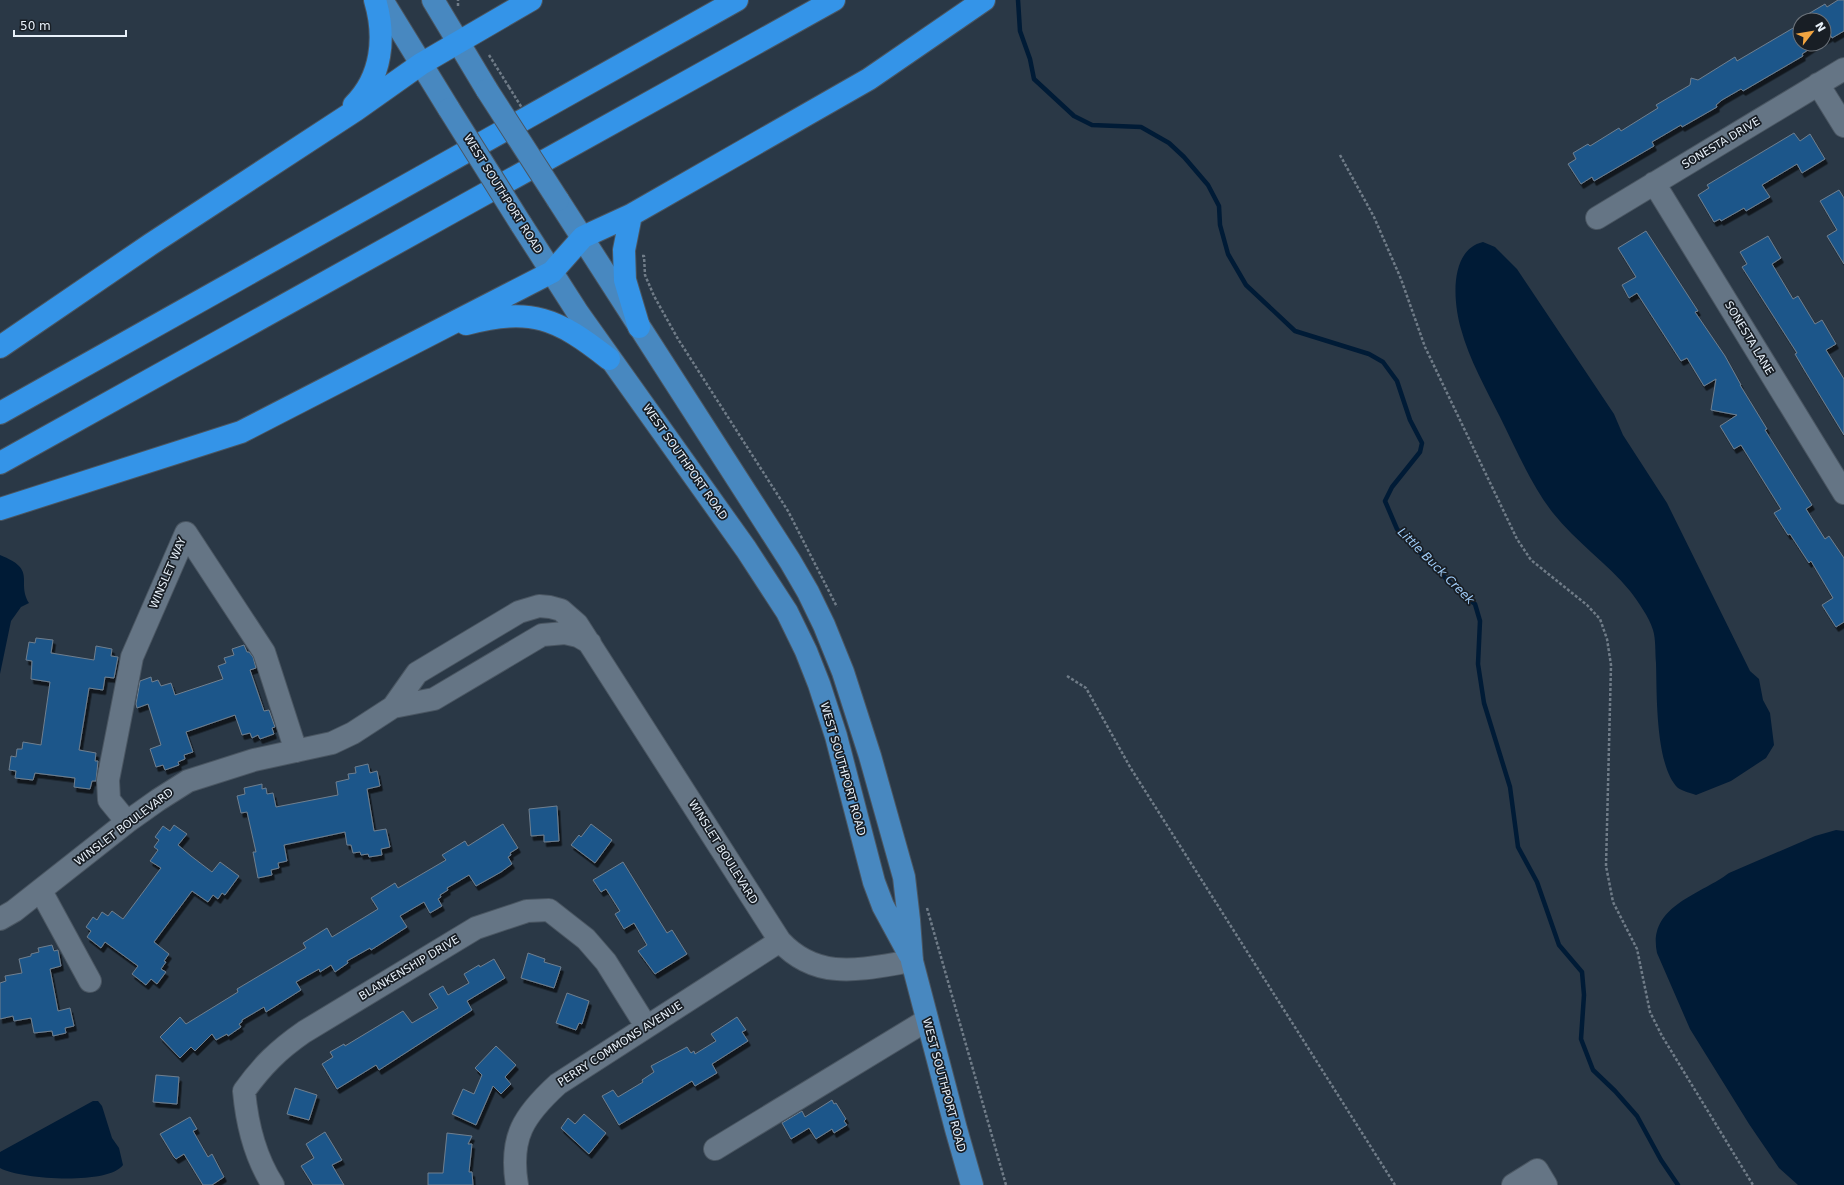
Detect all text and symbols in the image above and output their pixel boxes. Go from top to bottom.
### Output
scale bar [14,12,126,38]
north arrow [1792,12,1832,52]
text: 50 m [20,19,51,33]
text: N [1812,20,1828,34]
street label: SONESTA DRIVE [1680,115,1762,171]
street label: WEST SOUTHPORT ROAD [461,132,545,256]
street label: SONESTA LANE [1722,299,1776,377]
street label: WEST SOUTHPORT ROAD [640,402,730,522]
water label: Little Buck Creek [1395,525,1478,608]
street label: WINSLET WAY [147,535,189,611]
street label: WEST SOUTHPORT ROAD [818,701,868,837]
street label: WINSLET BOULEVARD [72,786,176,868]
street label: WINSLET BOULEVARD [686,798,760,906]
street label: BLANKENSHIP DRIVE [357,933,461,1003]
street label: PERRY COMMONS AVENUE [555,999,685,1089]
street label: WEST SOUTHPORT ROAD [920,1017,968,1153]

